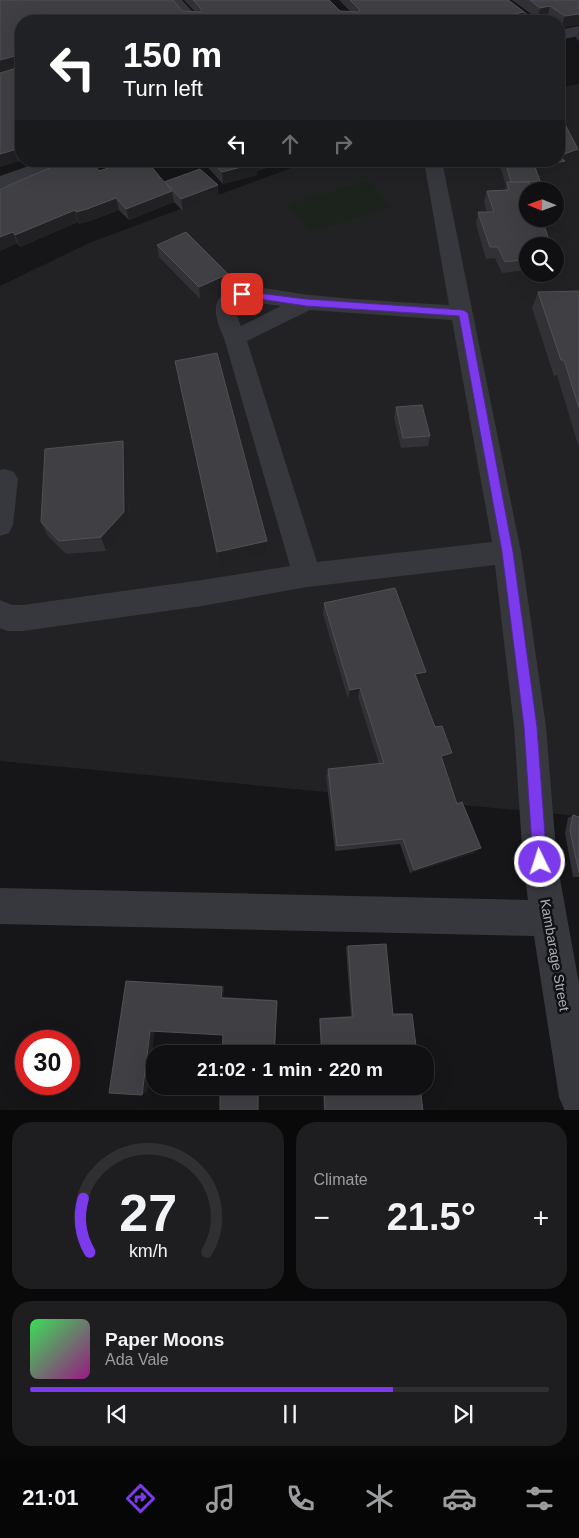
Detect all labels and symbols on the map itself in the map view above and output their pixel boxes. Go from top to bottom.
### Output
north arrow [519,182,564,228]
pin [221,273,263,315]
position arrow [513,835,565,887]
street label: Kambarage Street [537,898,573,1012]
speed limit sign: 30 [15,1030,80,1095]

